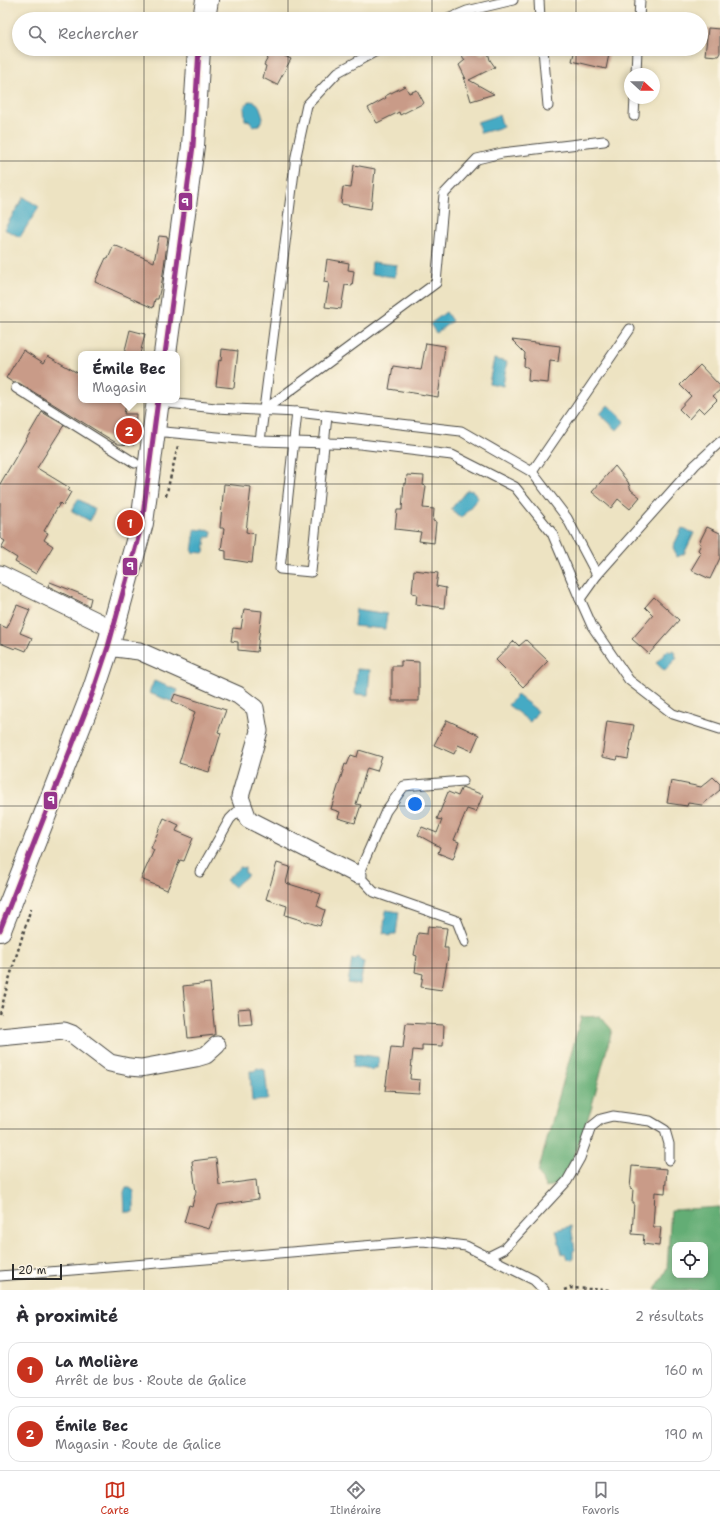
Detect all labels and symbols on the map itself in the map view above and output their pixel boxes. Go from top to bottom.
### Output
north arrow [624,68,660,104]
line badge: 9 [178,192,193,211]
text: 9 [181,195,189,210]
pin: 2 [116,416,142,446]
pin: 1 [117,508,143,538]
line badge: 9 [122,557,138,576]
text: 9 [126,559,134,574]
line badge: 9 [43,791,58,810]
text: 9 [47,793,55,808]
your location [405,794,425,814]
scale bar [12,1262,62,1281]

